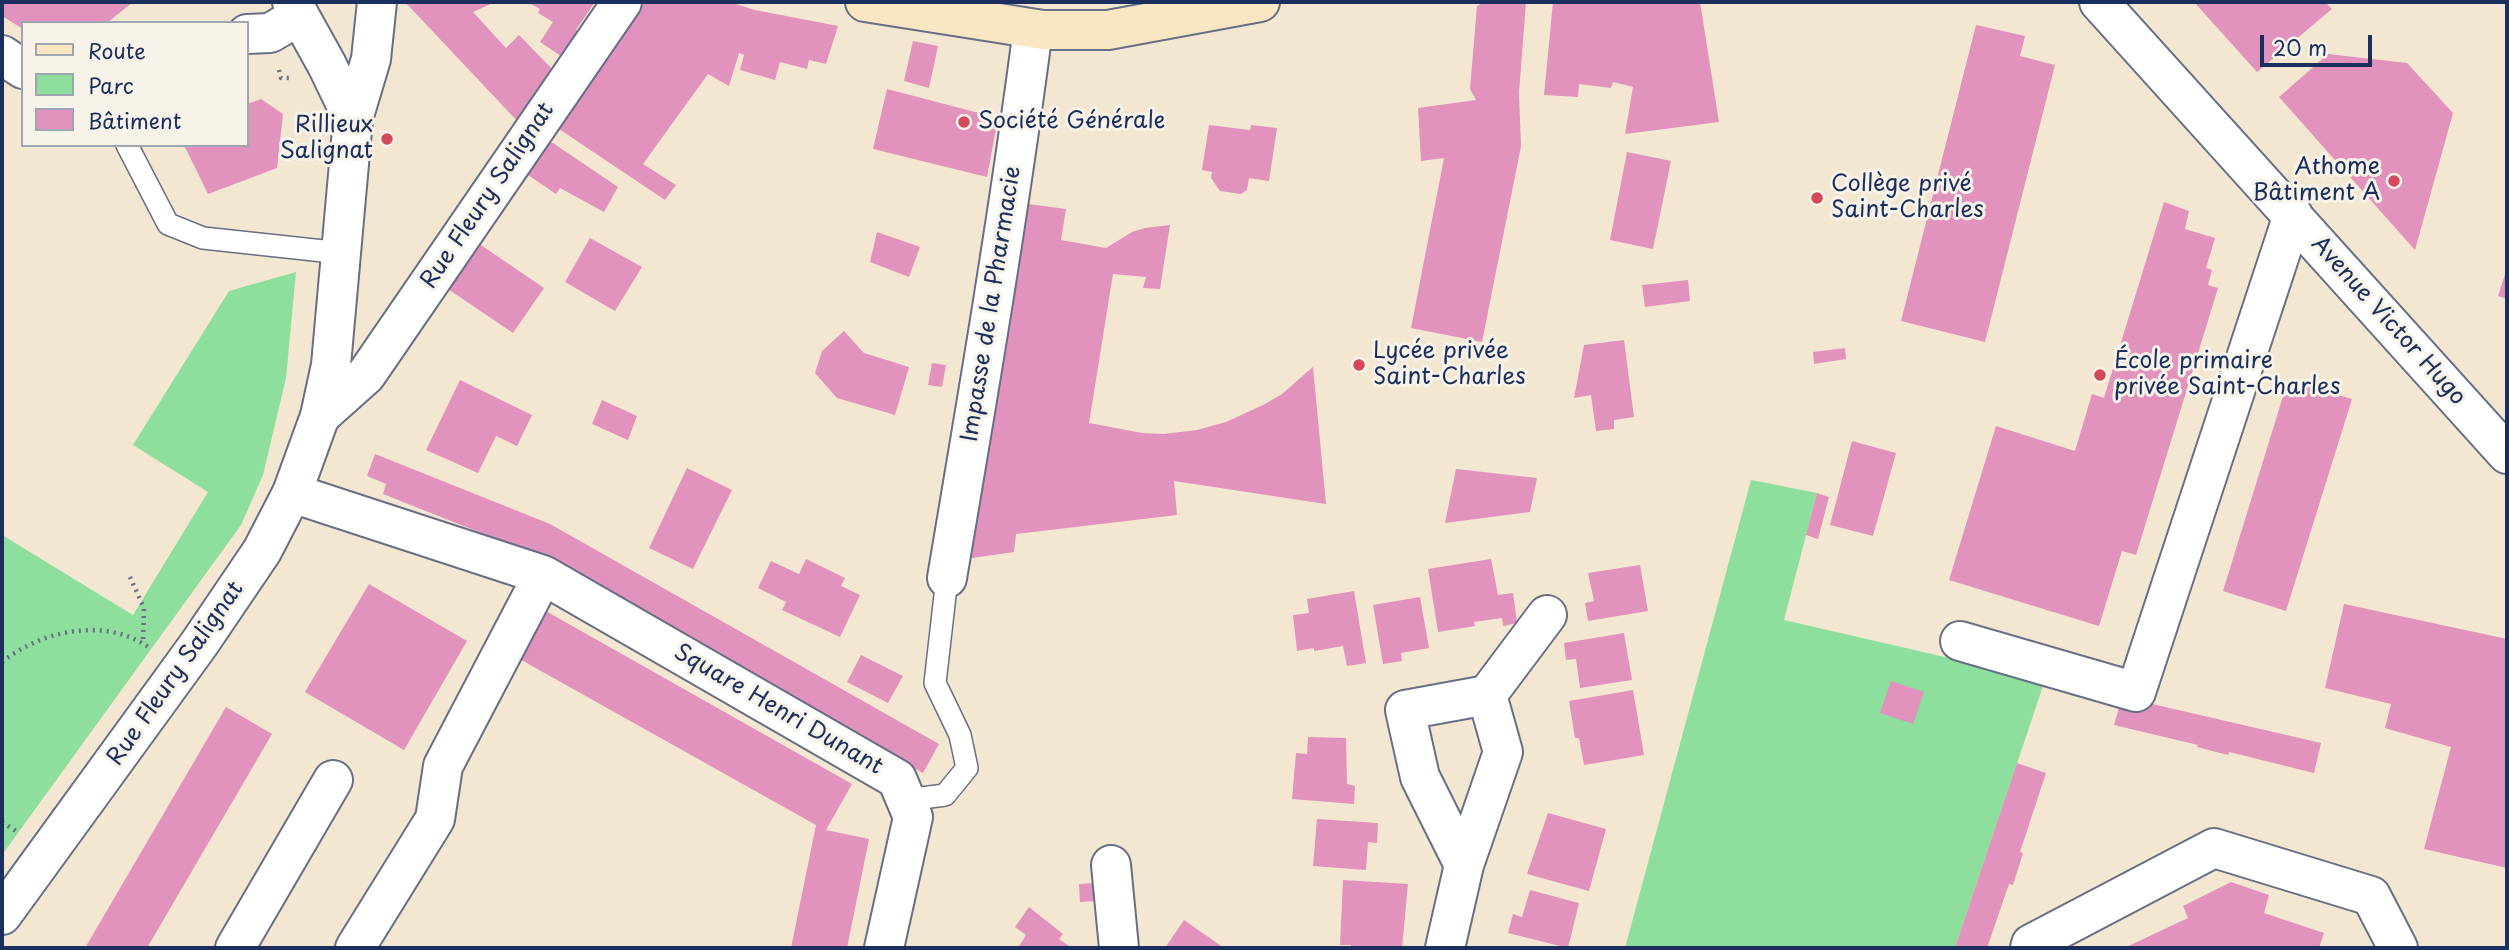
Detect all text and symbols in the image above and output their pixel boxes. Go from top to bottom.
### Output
legend [21,21,248,147]
scale bar [2264,21,2376,65]
text: 20 m [2273,31,2327,63]
text: Route [88,34,146,66]
text: Parc [88,69,134,101]
street label: Rue Fleury Salignat [415,98,561,294]
text: Bâtiment [88,104,181,136]
place label: Société Générale [978,108,1165,136]
place label: Rillieux Salignat [280,112,373,166]
marker: Société Générale [956,114,972,130]
marker: Rillieux Salignat [379,131,395,147]
place label: Athome Bâtiment A [2253,154,2380,208]
street label: Impasse de la Pharmacie [957,164,1027,444]
place label: Collège privé Saint-Charles [1831,171,1984,225]
marker: Athome Bâtiment A [2386,173,2402,189]
marker: Collège privé Saint-Charles [1809,190,1825,206]
street label: Avenue Victor Hugo [2305,231,2471,411]
place label: Lycée privée Saint-Charles [1373,338,1526,392]
place label: École primaire privée Saint-Charles [2114,348,2340,402]
marker: Lycée privée Saint-Charles [1351,357,1367,373]
marker: École primaire privée Saint-Charles [2092,367,2108,383]
street label: Rue Fleury Salignat [102,577,250,771]
street label: Square Henri Dunant [669,639,887,781]

